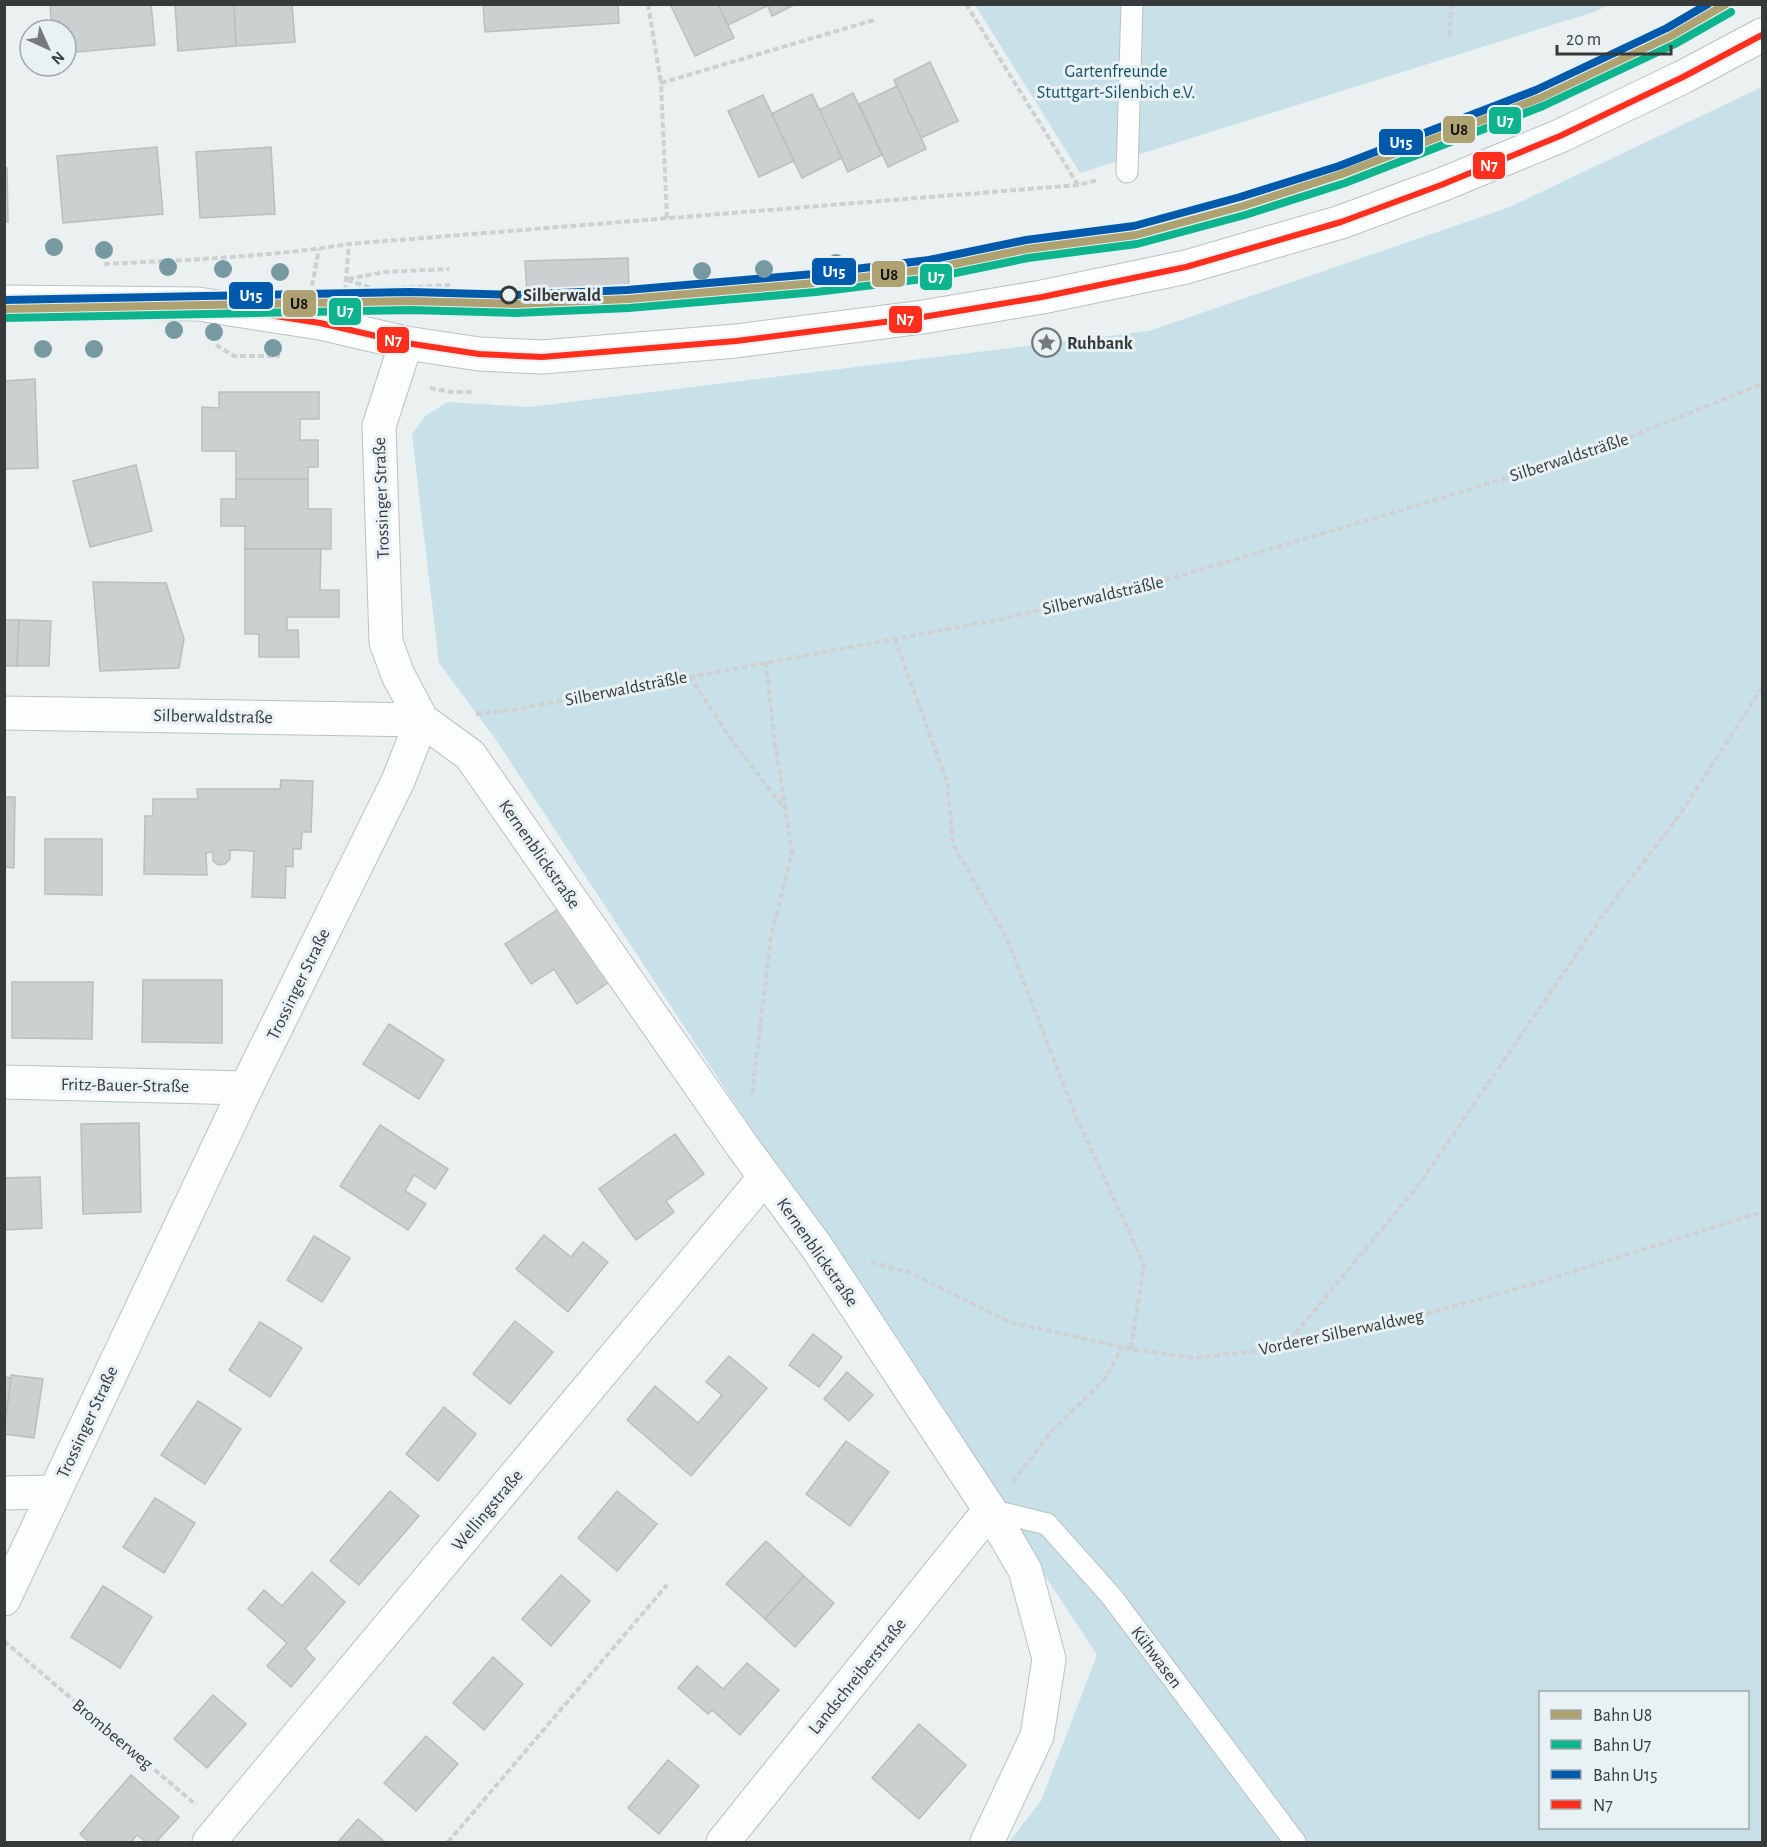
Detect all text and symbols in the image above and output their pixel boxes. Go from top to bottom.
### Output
north arrow [18,18,78,78]
scale bar [1557,18,1671,56]
text: 20 m [1566,31,1601,49]
text: N [48,48,67,67]
park label: Gartenfreunde Stuttgart-Silenbich e.V. [1037,63,1195,102]
line badge: U7 [1488,106,1522,135]
text: U7 [1496,114,1514,130]
line badge: U8 [1442,115,1476,144]
text: U8 [1450,122,1468,138]
line badge: U15 [1378,128,1424,156]
text: U15 [1390,135,1413,151]
line badge: N7 [1472,151,1506,180]
text: N7 [1480,158,1498,174]
line badge: U15 [811,257,857,286]
line badge: U8 [871,260,906,288]
line badge: U7 [919,263,953,291]
text: U15 [823,264,846,280]
text: U8 [880,267,898,283]
text: U7 [927,270,945,286]
line badge: U15 [228,281,274,310]
marker: Silberwald [500,286,518,304]
place label: Silberwald [523,287,601,305]
text: U15 [240,288,263,304]
line badge: U8 [282,289,317,318]
text: U8 [290,296,308,312]
line badge: U7 [328,297,362,326]
text: U7 [336,304,354,320]
line badge: N7 [888,305,923,334]
text: N7 [896,312,914,328]
line badge: N7 [376,326,410,354]
place icon: Ruhbank [1030,327,1062,359]
text: N7 [384,333,402,349]
place label: Ruhbank [1067,335,1133,353]
street label: Silberwaldsträßle [1508,430,1631,486]
street label: Trossinger Straße [371,437,393,559]
street label: Silberwaldsträßle [1041,573,1166,619]
street label: Silberwaldsträßle [564,668,689,710]
street label: Silberwaldstraße [153,707,273,727]
street label: Kernenblickstraße [495,797,583,912]
street label: Trossinger Straße [264,926,334,1043]
street label: Fritz-Bauer-Straße [61,1076,189,1096]
street label: Kernenblickstraße [773,1195,861,1310]
street label: Vorderer Silberwaldweg [1257,1307,1425,1359]
street label: Trossinger Straße [54,1364,122,1481]
street label: Wellingstraße [449,1467,527,1555]
street label: Landschreiberstraße [806,1615,910,1738]
street label: Kühwasen [1127,1623,1185,1692]
legend [1539,1691,1749,1829]
street label: Brombeerweg [69,1696,156,1774]
text: Bahn U8 [1593,1707,1652,1725]
text: Bahn U7 [1593,1737,1651,1755]
text: Bahn U15 [1593,1767,1657,1785]
text: N7 [1593,1797,1613,1815]

